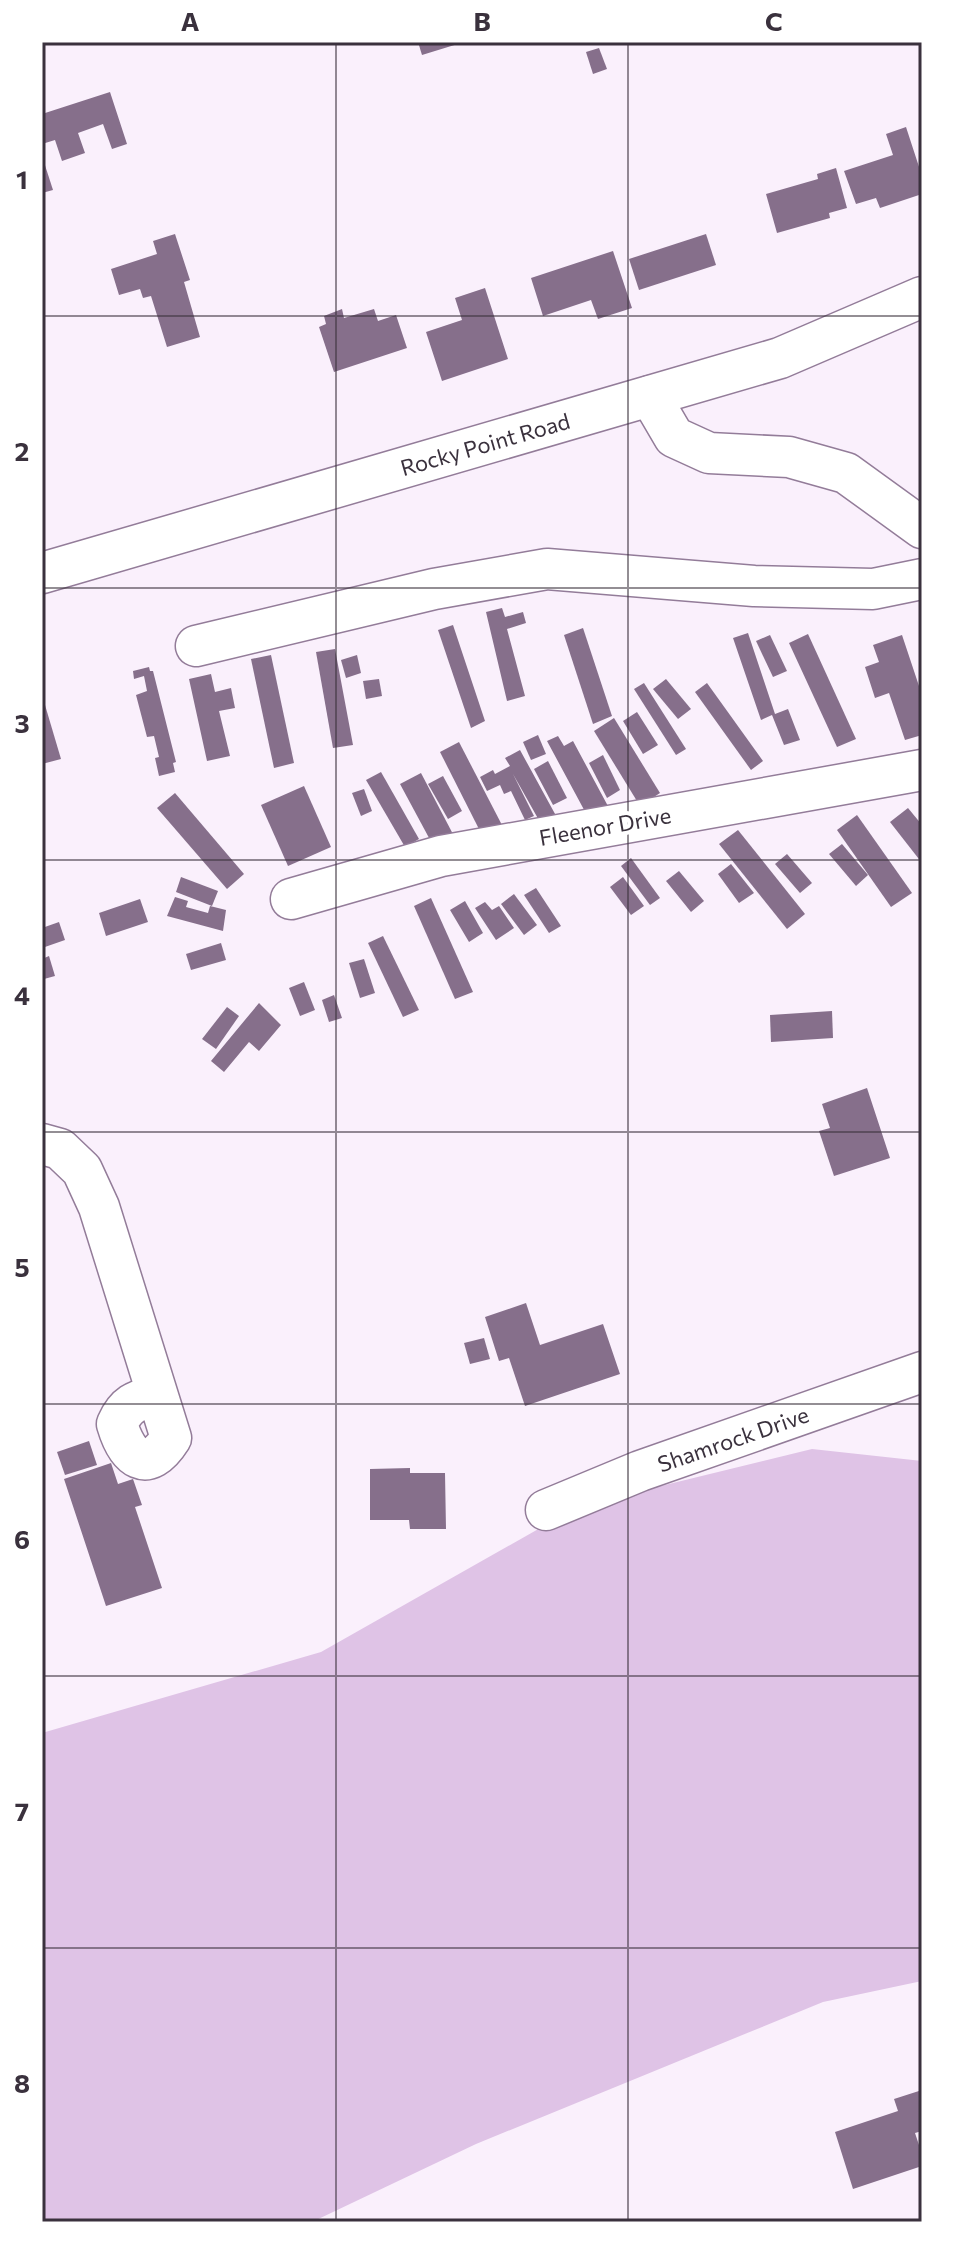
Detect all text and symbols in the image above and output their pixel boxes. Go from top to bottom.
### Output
text: A [181,5,200,36]
text: B [473,5,491,36]
text: C [765,5,783,36]
text: 1 [16,163,28,194]
street label: Rocky Point Road [397,407,573,481]
text: 2 [15,435,29,466]
text: 3 [14,707,30,738]
street label: Fleenor Drive [537,801,673,851]
text: 4 [14,979,30,1010]
text: 5 [14,1251,30,1282]
street label: Shamrock Drive [654,1401,812,1477]
text: 6 [14,1523,30,1554]
text: 7 [15,1795,29,1826]
text: 8 [14,2067,30,2098]

